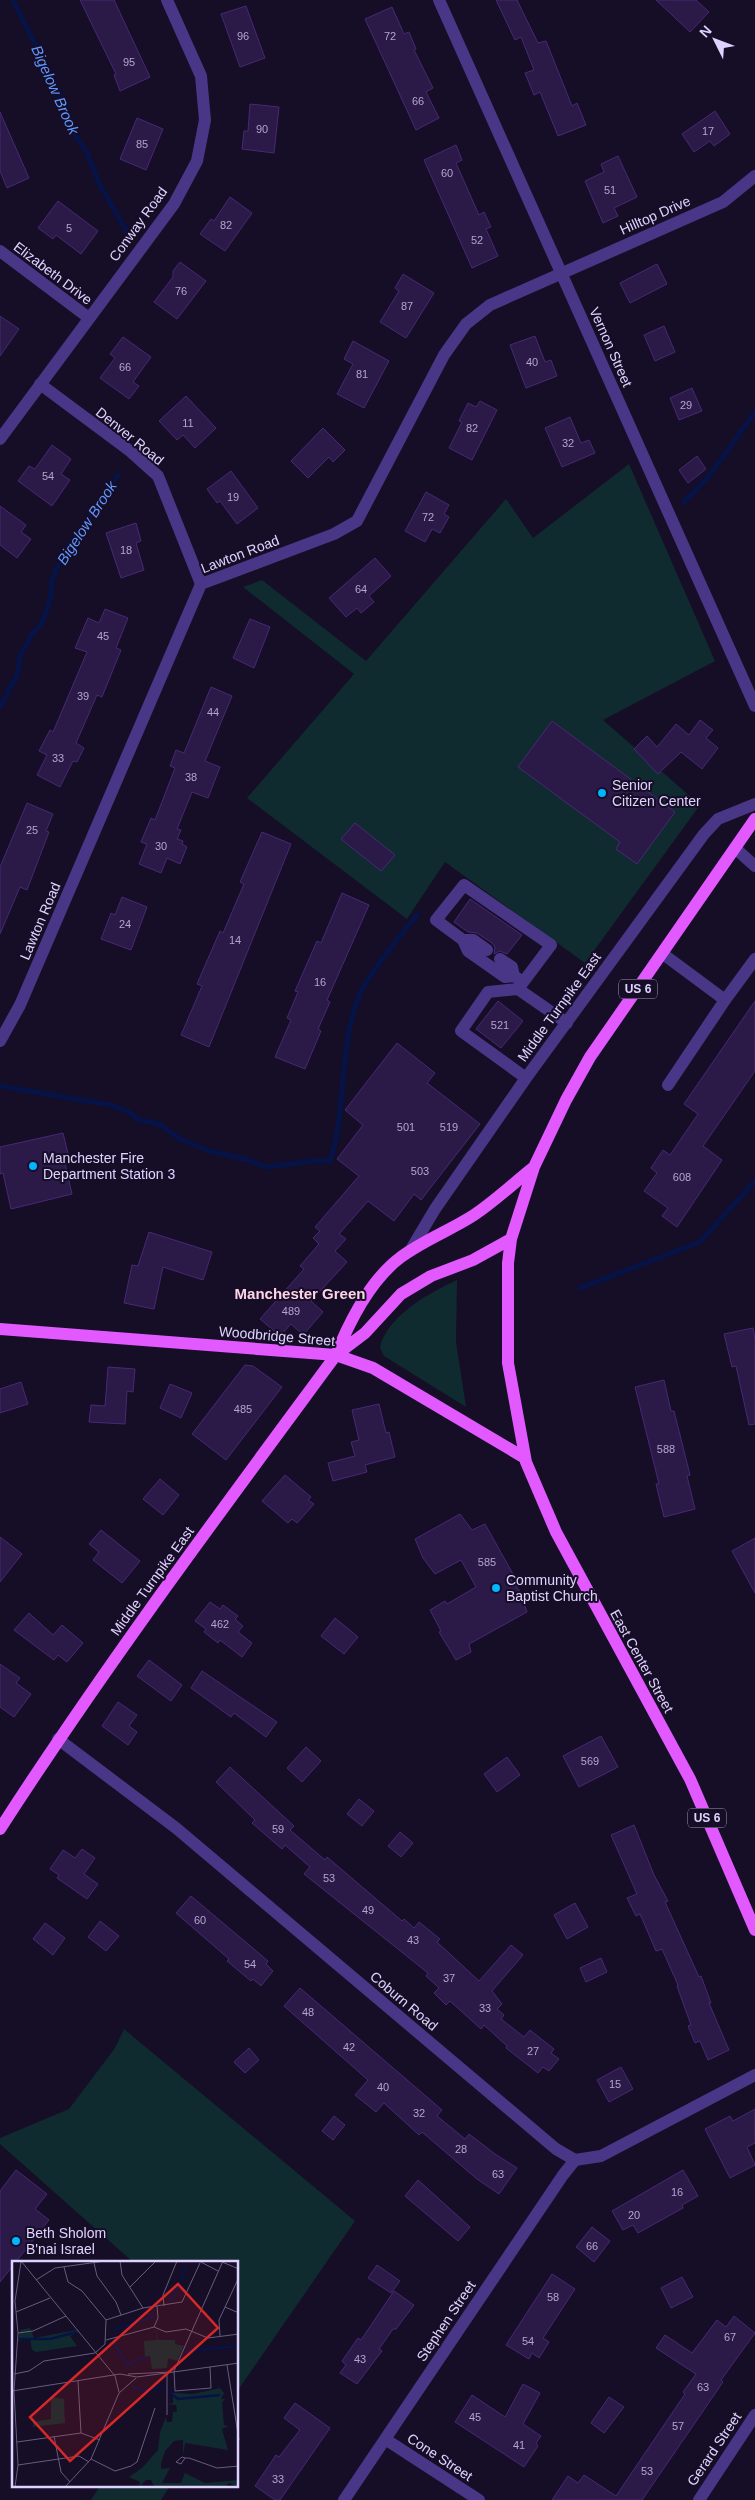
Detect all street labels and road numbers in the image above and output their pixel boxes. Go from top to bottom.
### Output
street label: Conway Road [106,184,170,264]
street label: Hilltop Drive [617,192,693,238]
street label: Elizabeth Drive [11,238,96,308]
street label: Vernon Street [586,305,636,389]
street label: Denver Road [93,404,167,468]
street label: Lawton Road [199,532,281,576]
street label: Lawton Road [17,880,63,962]
street label: Middle Turnpike East [514,949,604,1065]
road number: US 6 [619,980,657,999]
street label: Woodbridge Street [218,1323,336,1349]
street label: Middle Turnpike East [107,1523,197,1639]
street label: East Center Street [607,1607,677,1715]
road number: US 6 [688,1809,726,1828]
street label: Coburn Road [367,1968,441,2034]
street label: Stephen Street [413,2278,479,2364]
street label: Gerard Street [684,2409,744,2489]
street label: Cone Street [404,2430,476,2484]

